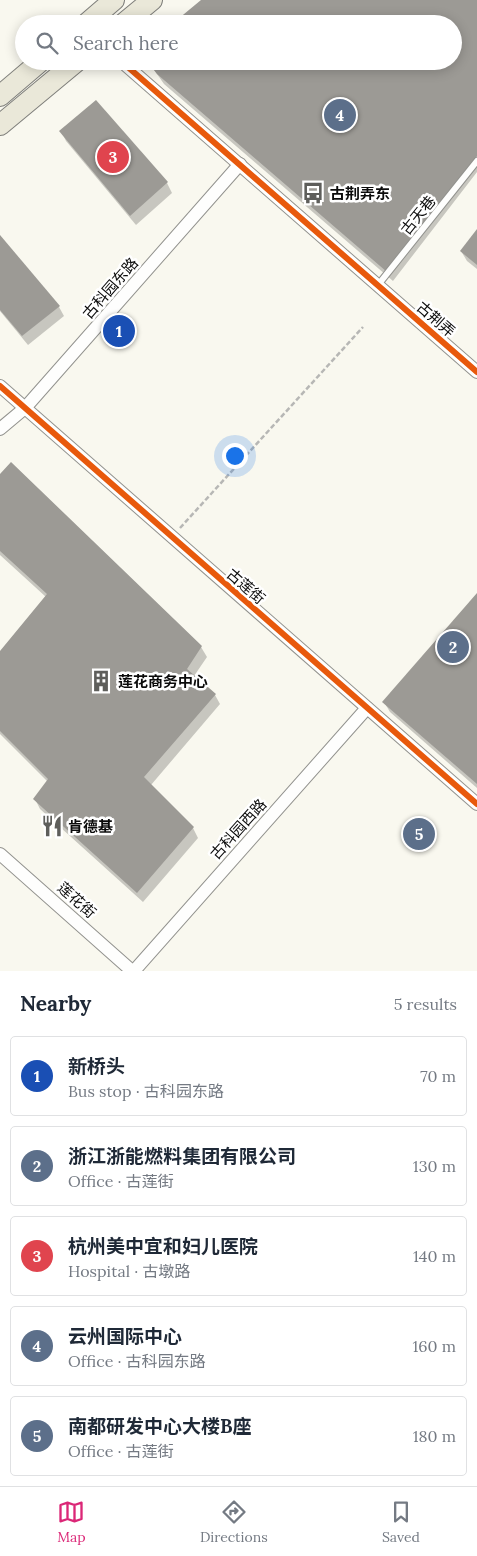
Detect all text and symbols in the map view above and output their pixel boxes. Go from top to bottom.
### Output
search box [15,15,462,70]
icon: search [33,29,61,57]
text: Search here [73,31,179,55]
pin: 4 [324,96,356,134]
pin: 3 [97,138,129,176]
bus stop icon: 古荆弄东 [300,180,326,206]
place label: 古荆弄东 [330,184,390,203]
street label: 古天巷 [396,192,440,238]
street label: 古科园东路 [78,253,142,323]
street label: 古荆弄 [413,297,459,341]
pin: 1 [103,312,135,350]
your location [222,443,248,469]
street label: 古莲街 [223,564,269,608]
pin: 2 [437,628,469,666]
building icon: 莲花商务中心 [88,668,114,694]
place label: 莲花商务中心 [118,672,208,691]
street label: 古科园西路 [206,795,270,863]
restaurant icon: 肯德基 [39,813,65,839]
pin: 5 [403,815,435,853]
place label: 肯德基 [68,817,113,836]
street label: 莲花街 [54,878,100,922]
text: Nearby [20,990,91,1017]
text: 5 results [394,994,457,1014]
text: 新桥头 [68,1054,125,1078]
text: 1 [34,1066,40,1086]
text: 70 m [420,1066,456,1086]
text: Bus stop · 古科园东路 [68,1081,224,1101]
text: 浙江浙能燃料集团有限公司 [68,1144,296,1168]
text: 2 [33,1156,41,1176]
text: 130 m [413,1156,456,1176]
text: Office · 古莲街 [68,1171,174,1191]
text: 杭州美中宜和妇儿医院 [68,1234,258,1258]
text: 3 [33,1246,41,1266]
text: 140 m [413,1246,456,1266]
text: Hospital · 古墩路 [68,1261,190,1281]
text: 云州国际中心 [68,1324,182,1348]
text: 4 [33,1336,41,1356]
text: 160 m [412,1336,456,1356]
text: Office · 古科园东路 [68,1351,206,1371]
text: 南都研发中心大楼B座 [68,1414,252,1438]
text: 5 [33,1426,41,1446]
text: 180 m [413,1426,456,1446]
text: Office · 古莲街 [68,1441,174,1461]
tab: Map [57,1498,86,1546]
tab: Directions [200,1498,268,1546]
tab: Saved [382,1498,420,1546]

